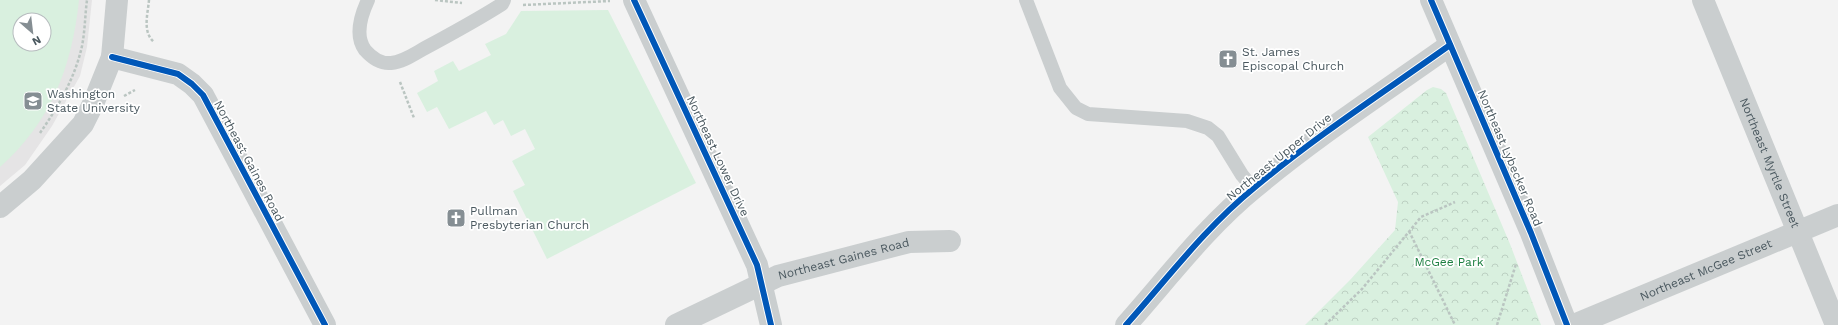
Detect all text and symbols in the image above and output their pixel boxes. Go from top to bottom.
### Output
north arrow [12,12,52,52]
text: N [30,33,43,48]
place label: St. James Episcopal Church [1242,45,1344,73]
church icon: St. James Episcopal Church [1217,48,1239,70]
place label: Washington State University [47,87,141,115]
street label: Northeast Lybecker Road [1475,88,1545,228]
school or university icon: Washington State University [22,90,44,112]
street label: Northeast Lower Drive [684,94,752,219]
street label: Northeast Myrtle Street [1737,96,1802,230]
street label: Northeast Gaines Road [211,98,287,224]
street label: Northeast Upper Drive [1224,110,1334,204]
place label: Pullman Presbyterian Church [470,204,589,232]
church icon: Pullman Presbyterian Church [445,207,467,229]
street label: Northeast Gaines Road [777,235,911,283]
street label: Northeast McGee Street [1638,236,1774,304]
park label: McGee Park [1414,255,1484,269]

